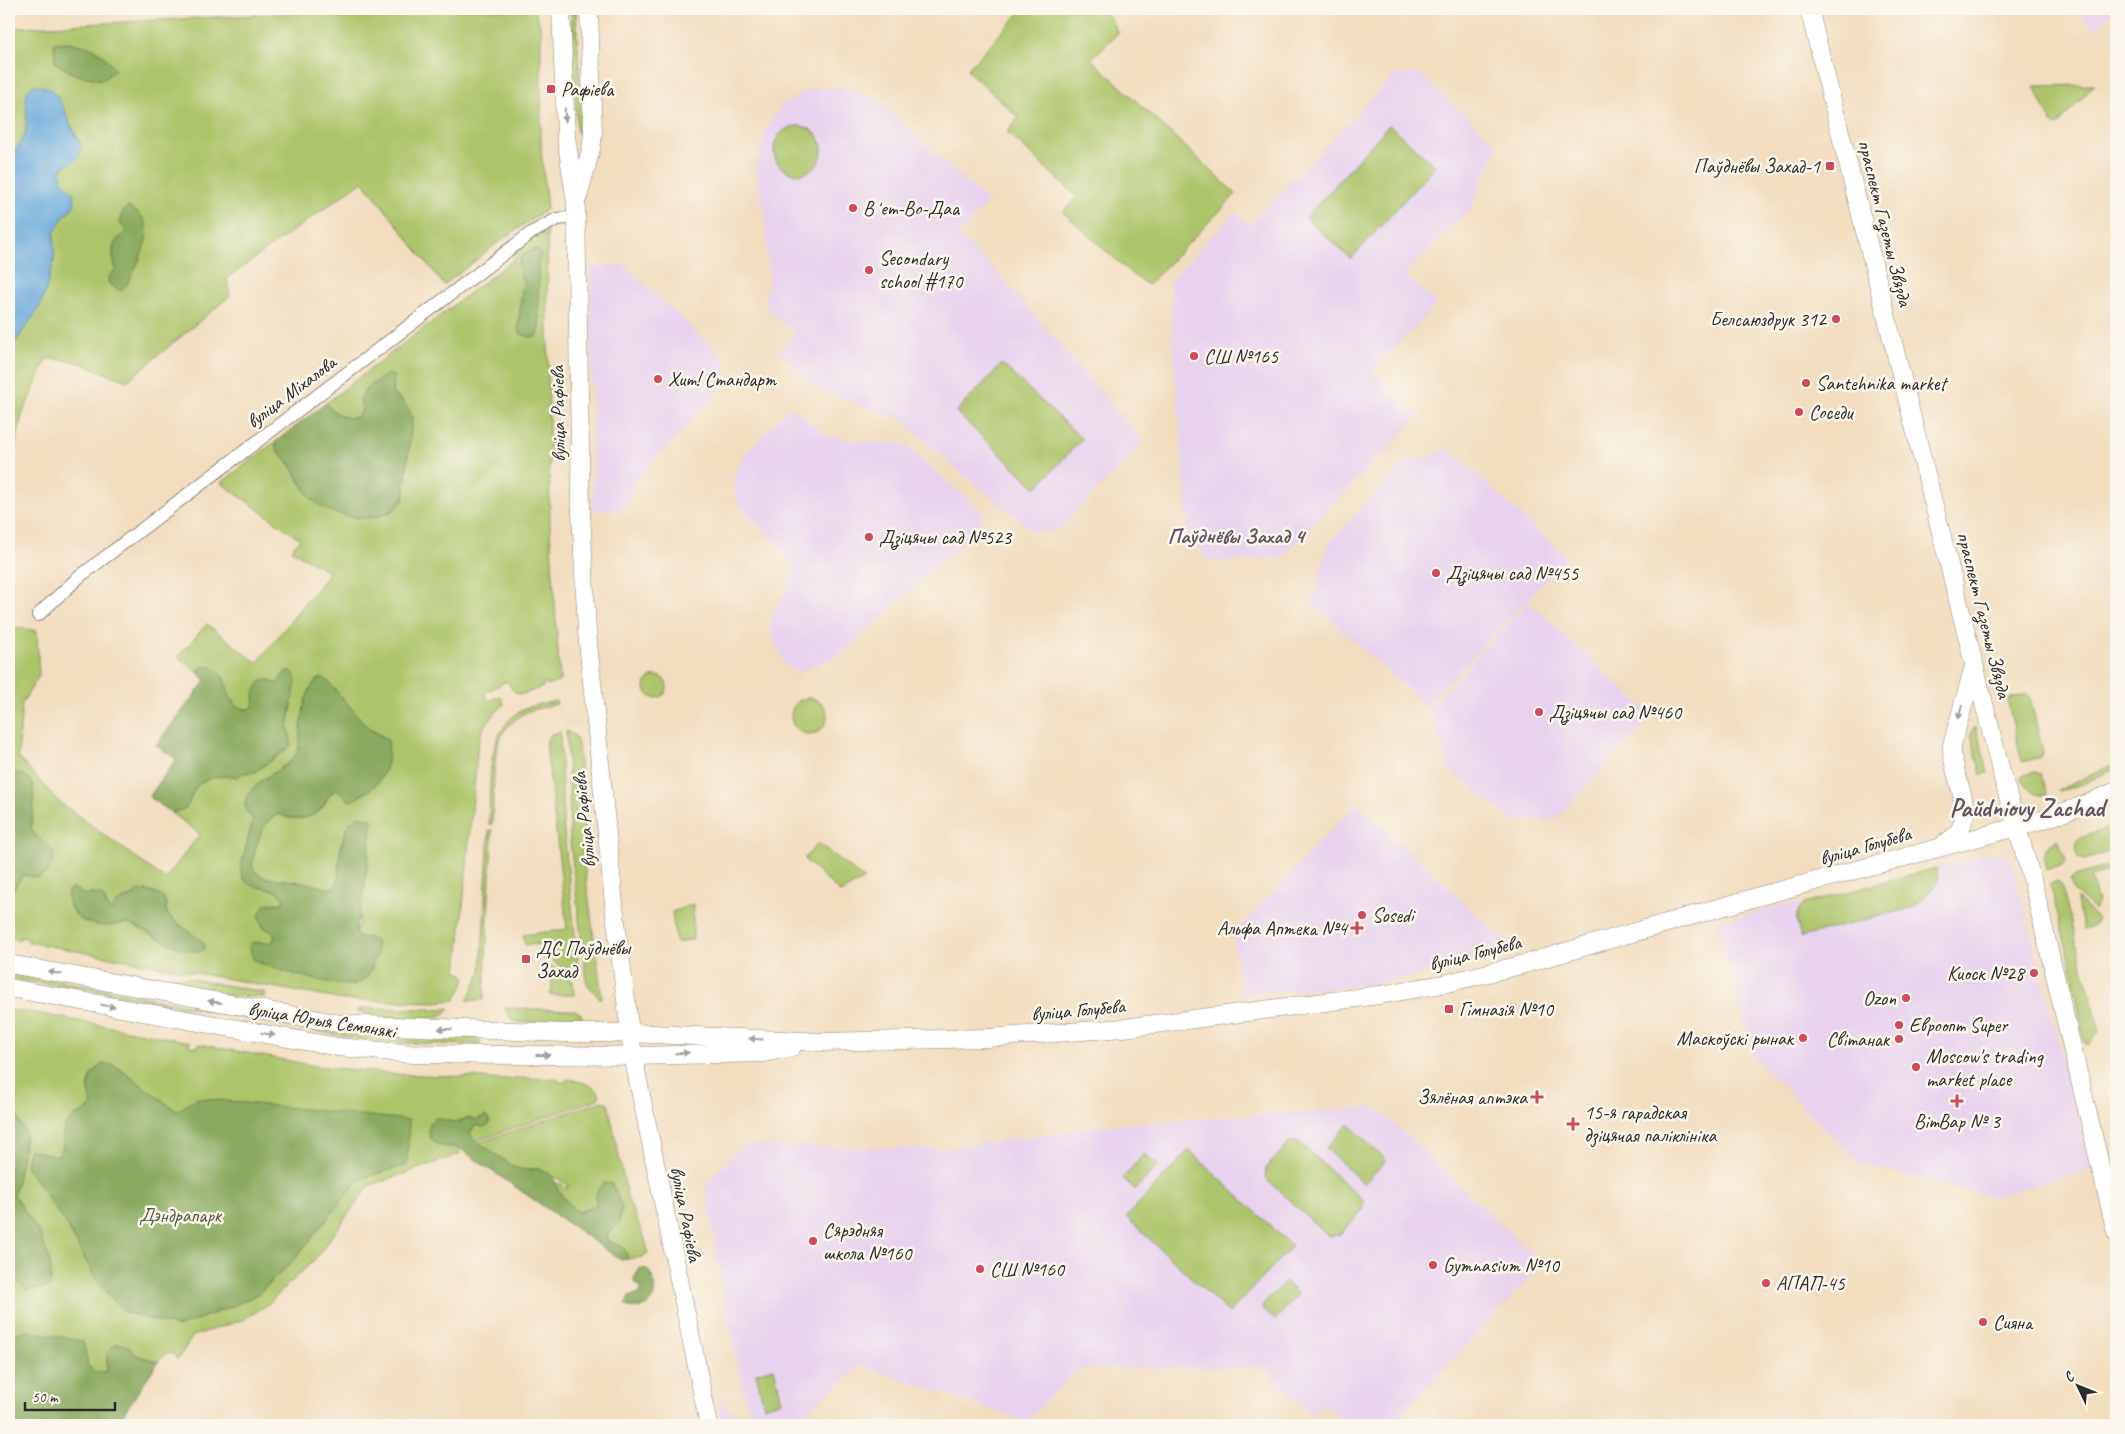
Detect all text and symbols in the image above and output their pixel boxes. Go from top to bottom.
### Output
place label: Рафіева [561,77,615,102]
marker: Рафіева [545,83,557,95]
one-way arrow [562,107,570,123]
street label: праспект Газеты Звязда [1851,137,1918,311]
place label: Паўднёвы Захад-1 [1694,154,1821,179]
marker: Паўднёвы Захад-1 [1824,160,1836,172]
place label: Вʼет-Во-Даа [863,196,961,221]
marker: Вʼет-Во-Даа [847,202,859,214]
place label: Secondary school #170 [879,246,964,294]
marker: Secondary school #170 [863,264,875,276]
place label: Белсаюздрук 312 [1710,307,1828,332]
marker: Белсаюздрук 312 [1830,313,1842,325]
place label: СШ №165 [1204,344,1279,369]
street label: вуліца Міхалова [241,349,342,434]
marker: СШ №165 [1188,350,1200,362]
street label: вуліца Рафіева [545,364,571,462]
place label: Хит! Стандарт [668,367,778,392]
place label: Santehnika market [1816,371,1949,396]
marker: Хит! Стандарт [652,373,664,385]
marker: Santehnika market [1800,377,1812,389]
place label: Соседи [1809,400,1854,425]
marker: Соседи [1793,406,1805,418]
district label: Паўднёвы Захад 4 [1168,523,1307,549]
place label: Дзіцячы сад №523 [879,525,1013,551]
street label: праспект Газеты Звязда [1950,529,2017,703]
marker: Дзіцячы сад №523 [863,531,875,543]
place label: Дзіцячы сад №455 [1446,561,1579,587]
marker: Дзіцячы сад №455 [1430,567,1442,579]
place label: Дзіцячы сад №460 [1549,700,1683,726]
one-way arrow [1956,705,1964,720]
marker: Дзіцячы сад №460 [1533,706,1545,718]
street label: вуліца Рафіева [566,769,601,869]
district label: Paŭdniovy Zachad [1950,792,2108,824]
street label: вуліца Голубева [1816,821,1915,871]
place label: Sosedi [1372,903,1416,928]
marker: Sosedi [1356,909,1368,921]
place label: Альфа Аптека №4 [1217,916,1349,941]
marker: Альфа Аптека №4 [1351,922,1363,934]
street label: вуліца Голубева [1426,929,1525,976]
place label: ДС Паўднёвы Захад [536,936,631,984]
marker: ДС Паўднёвы Захад [520,953,532,965]
place label: Киоск №28 [1947,961,2026,986]
marker: Киоск №28 [2028,967,2040,979]
one-way arrow [47,968,63,976]
place label: Ozon [1863,986,1897,1011]
marker: Ozon [1900,992,1912,1004]
street label: вуліца Голубева [1030,993,1128,1027]
street label: вуліца Юрыя Семянякі [247,996,400,1044]
one-way arrow [206,997,222,1005]
place label: Гімназія №10 [1459,997,1555,1022]
one-way arrow [101,1002,117,1010]
marker: Гімназія №10 [1443,1003,1455,1015]
place label: Евроопт Super [1909,1013,2009,1038]
marker: Евроопт Super [1893,1019,1905,1031]
one-way arrow [437,1025,453,1033]
place label: Маскоўскі рынак [1677,1026,1795,1051]
place label: Світанак [1827,1027,1891,1052]
one-way arrow [261,1031,277,1039]
marker: Маскоўскі рынак [1797,1032,1809,1044]
marker: Світанак [1893,1033,1905,1045]
one-way arrow [748,1034,764,1042]
place label: Moscow's trading market place [1926,1044,2045,1092]
one-way arrow [674,1049,690,1057]
one-way arrow [535,1051,551,1059]
marker: Moscow's trading market place [1910,1061,1922,1073]
place label: Зялёная аптэка [1417,1085,1528,1110]
marker: Зялёная аптэка [1531,1091,1543,1103]
marker: ВітВар № 3 [1951,1095,1963,1107]
place label: 15-я гарадская дзіцячая паліклініка [1584,1100,1717,1148]
place label: ВітВар № 3 [1914,1109,2002,1134]
marker: 15-я гарадская дзіцячая паліклініка [1566,1117,1580,1131]
street label: вуліца Рафіева [665,1164,708,1266]
park label: Дэндрапарк [139,1203,223,1228]
place label: Сярэдняя школа №160 [823,1218,914,1266]
marker: Сярэдняя школа №160 [807,1235,819,1247]
place label: Gymnasium №10 [1443,1253,1561,1278]
place label: СШ №160 [990,1257,1066,1282]
marker: Gymnasium №10 [1427,1259,1439,1271]
marker: СШ №160 [974,1263,986,1275]
place label: АПАП-45 [1776,1271,1846,1296]
marker: АПАП-45 [1760,1277,1772,1289]
place label: Сияна [1993,1310,2034,1335]
marker: Сияна [1977,1316,1989,1328]
north arrow [2052,1362,2102,1412]
text: С [2060,1368,2079,1386]
scale bar [25,1379,115,1411]
text: 50 m [32,1388,59,1407]

